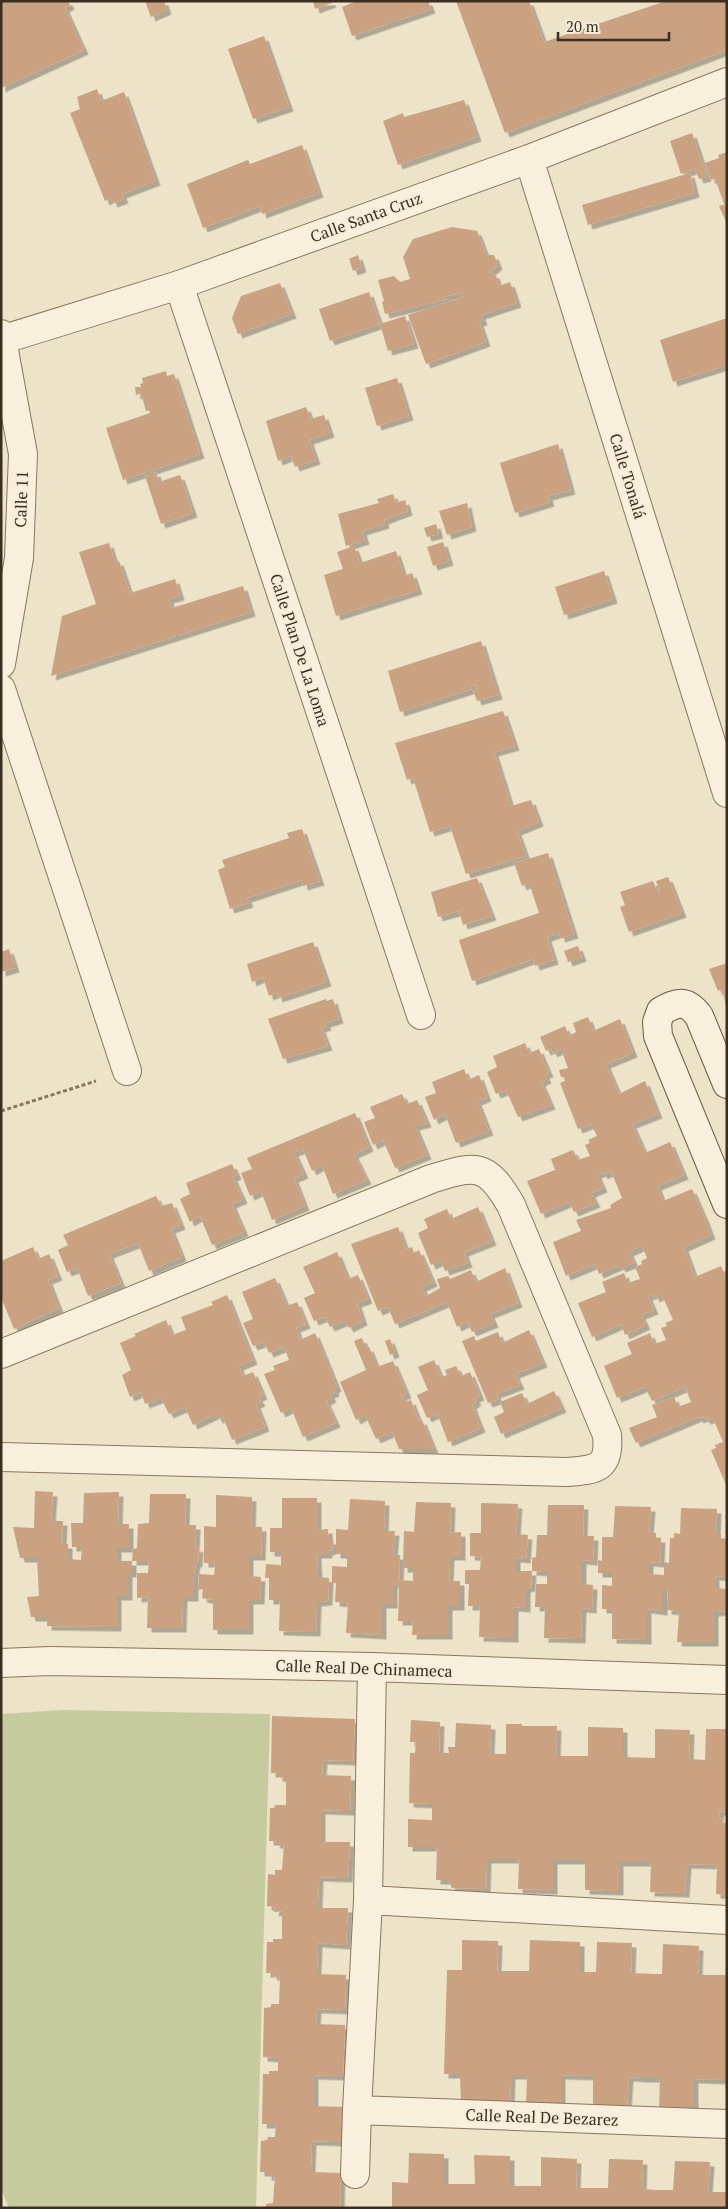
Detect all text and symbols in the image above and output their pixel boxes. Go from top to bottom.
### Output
scale bar [558,10,669,42]
text: 20 m [566,16,599,36]
street label: Calle Santa Cruz [307,187,425,247]
street label: Calle Tonalá [605,431,651,521]
street label: Calle 11 [9,470,33,528]
street label: Calle Plan De La Loma [265,571,335,729]
street label: Calle Real De Chinameca [275,1654,453,1682]
street label: Calle Real De Bezarez [465,2103,619,2131]

